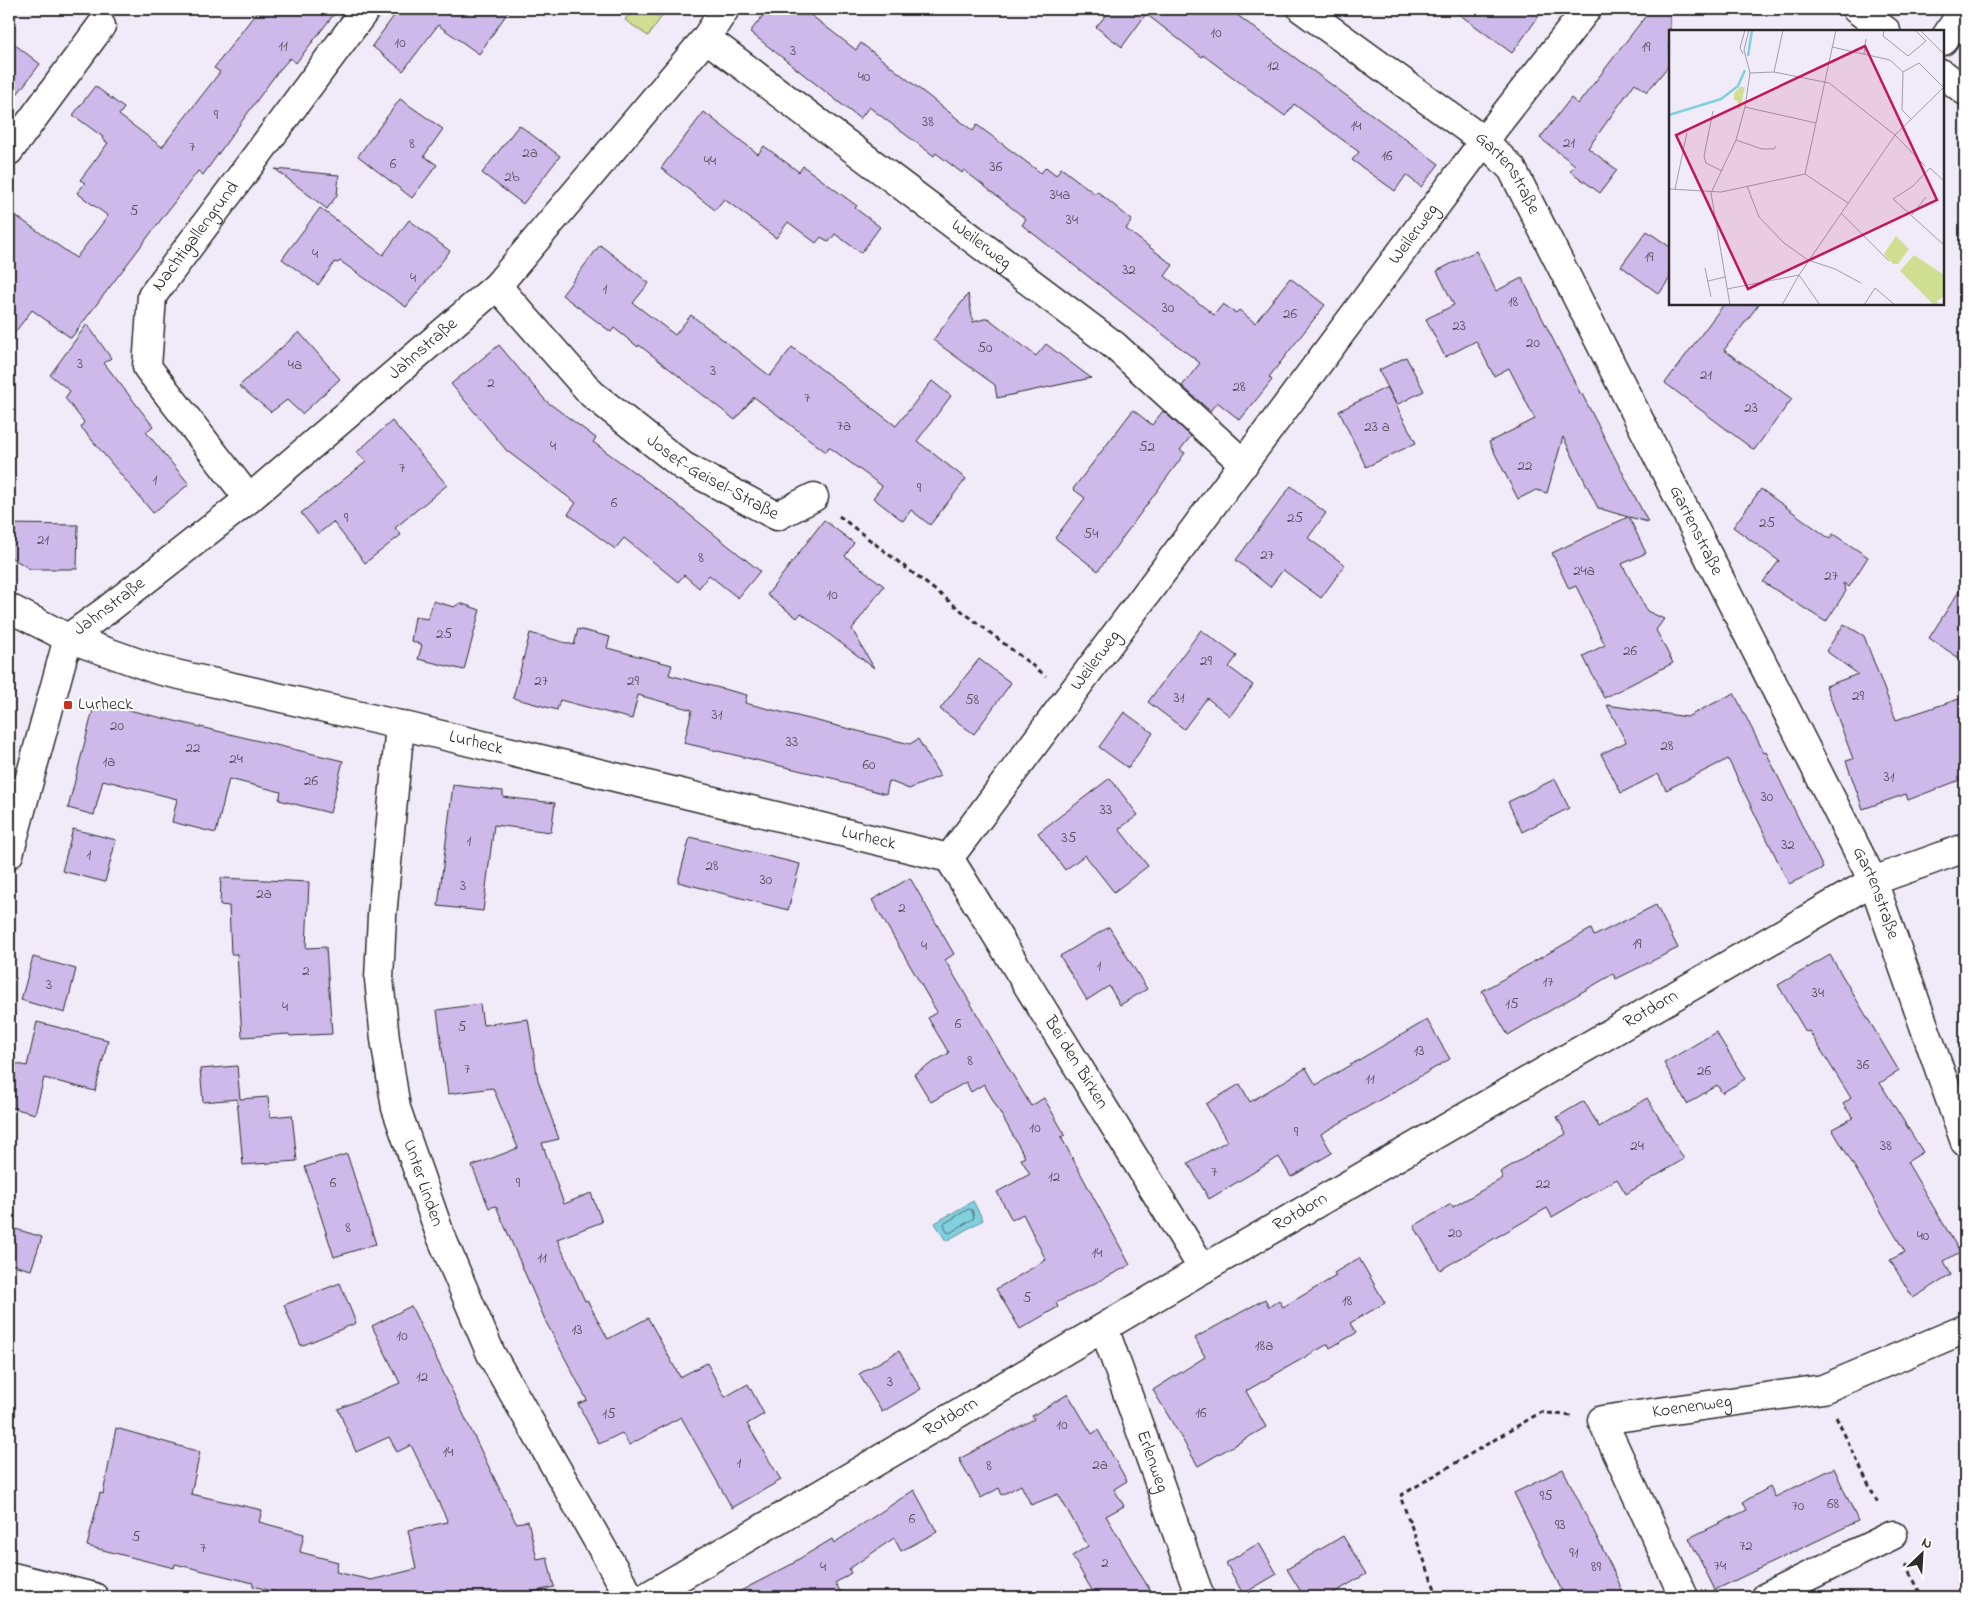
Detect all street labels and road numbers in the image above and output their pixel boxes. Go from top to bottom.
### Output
street label: Gartenstraße [1469,125,1546,220]
street label: Nachtigallengrund [146,176,246,297]
street label: Weilerweg [1383,199,1446,270]
street label: Weilerweg [945,214,1017,277]
street label: Jahnstraße [383,311,464,387]
street label: Josef-Geisel-Straße [640,428,784,528]
street label: Gartenstraße [1662,481,1730,581]
street label: Jahnstraße [69,571,152,643]
street label: Weilerweg [1065,625,1128,697]
street label: Lurheck [446,724,506,763]
street label: Lurheck [839,819,898,858]
street label: Gartenstraße [1845,843,1906,944]
street label: Rotdorn [1619,983,1683,1036]
street label: Bei den Birken [1036,1011,1115,1115]
street label: Unter Linden [395,1136,450,1231]
street label: Rotdorn [1268,1186,1333,1239]
street label: Koenenweg [1651,1389,1734,1426]
street label: Rotdorn [919,1391,983,1444]
street label: Erlenweg [1129,1427,1175,1497]

